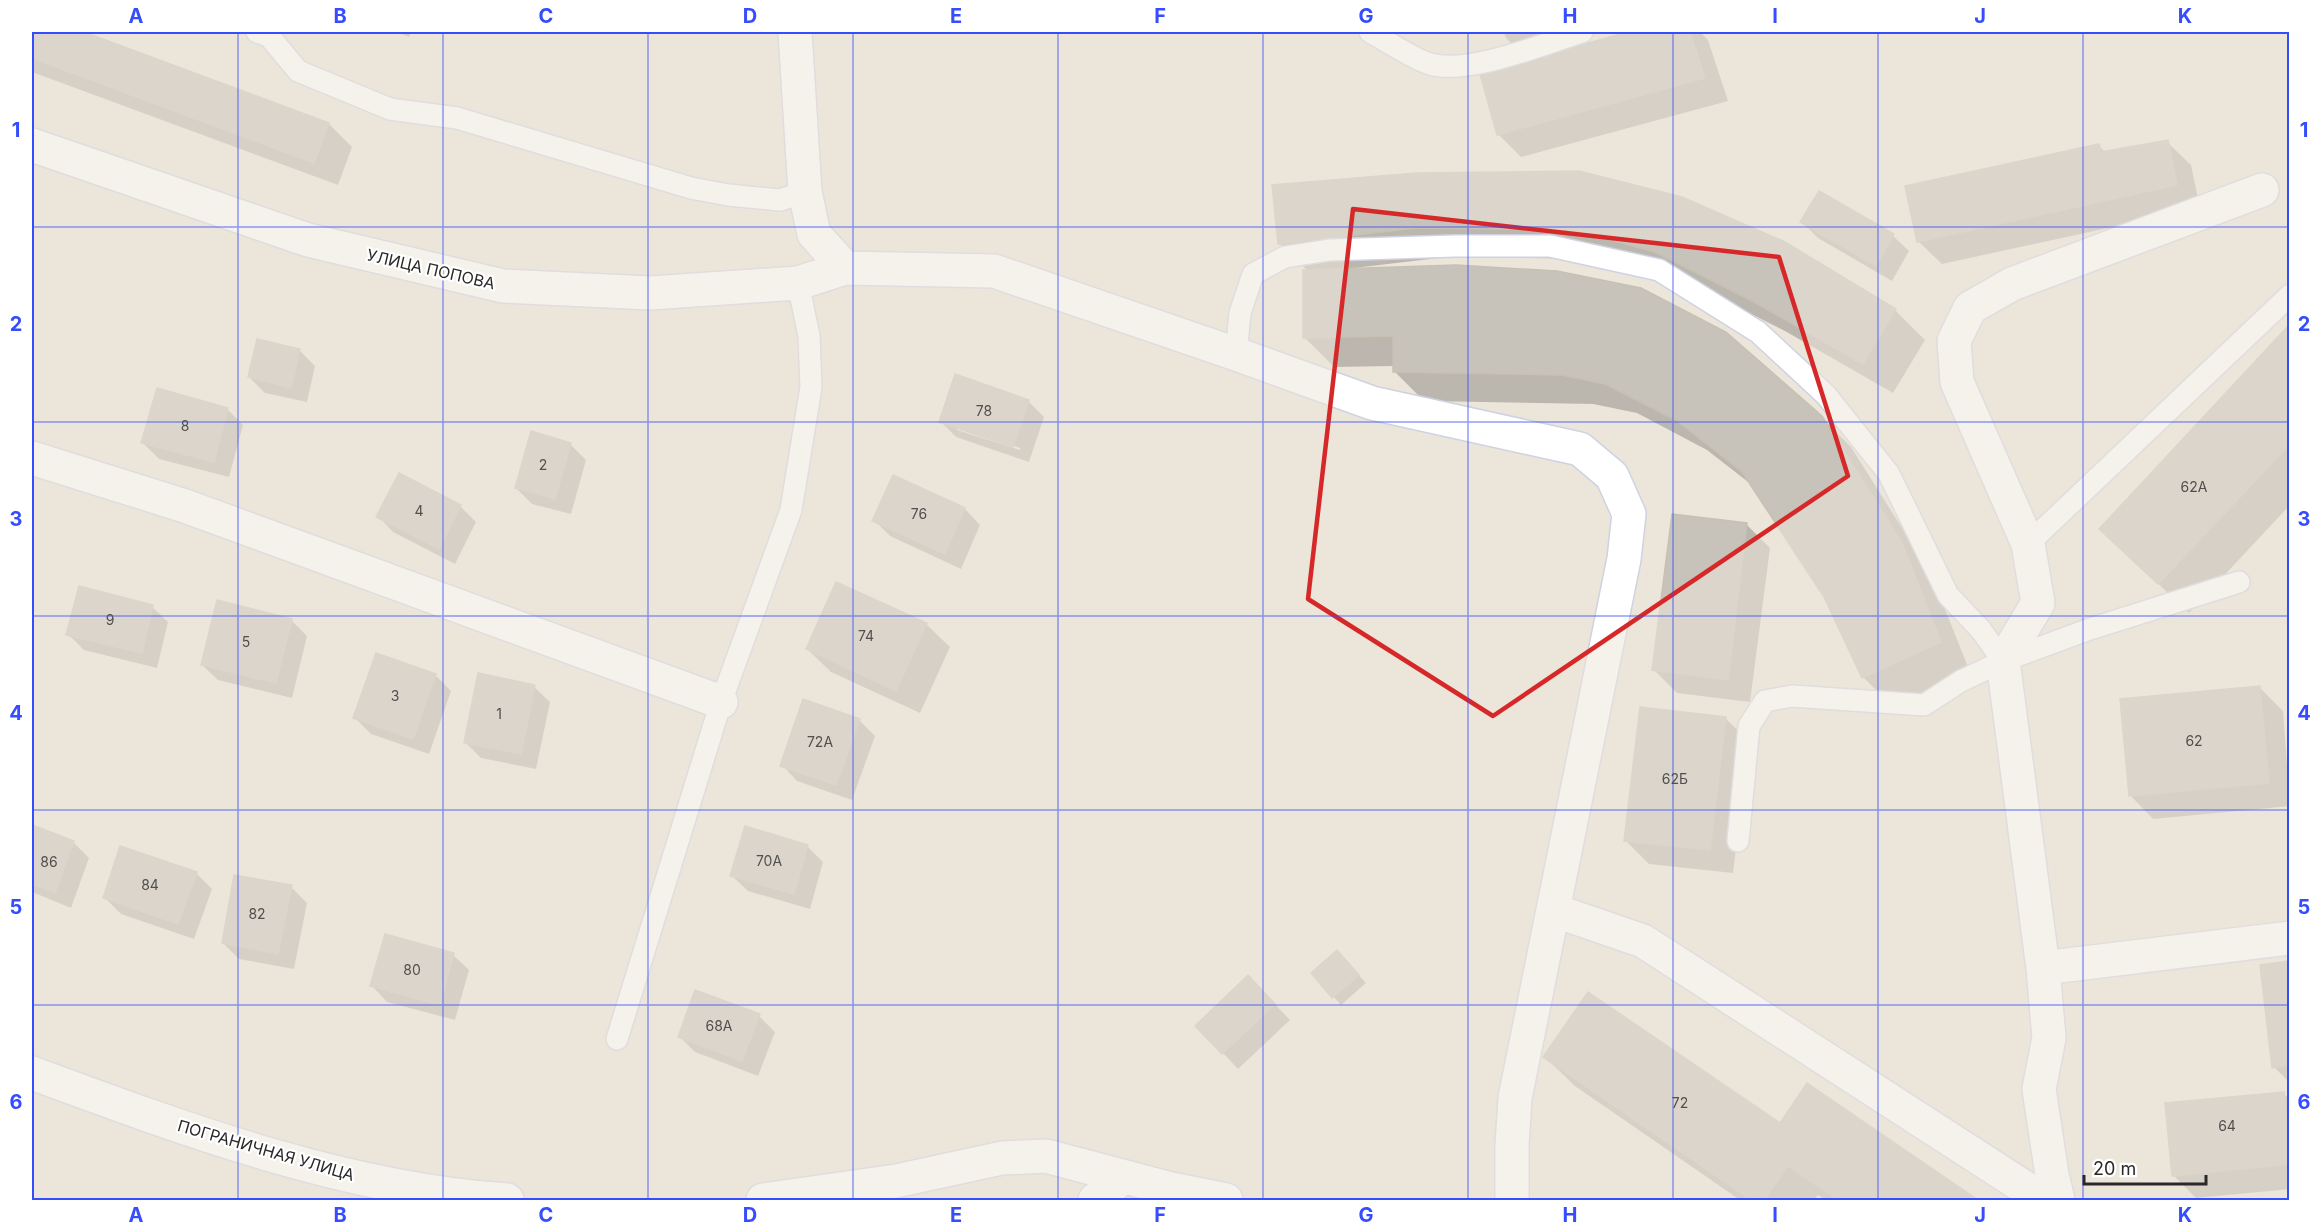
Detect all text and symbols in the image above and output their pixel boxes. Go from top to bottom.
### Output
text: A [129,4,144,28]
text: B [333,4,347,28]
text: C [539,4,553,28]
text: D [743,4,757,28]
text: E [950,4,962,28]
text: F [1154,4,1166,28]
text: G [1358,4,1374,28]
text: H [1563,4,1577,28]
text: I [1772,4,1778,28]
text: J [1974,4,1986,28]
text: K [2178,4,2192,28]
text: 1 [12,118,20,142]
text: 1 [2300,118,2308,142]
street label: УЛИЦА ПОПОВА [365,245,497,293]
text: 2 [10,312,22,336]
text: 2 [2298,312,2310,336]
house number: 78 [976,402,992,419]
house number: 8 [181,417,189,434]
house number: 2 [539,456,547,473]
house number: 62А [2181,478,2208,495]
house number: 4 [414,502,424,519]
house number: 76 [911,505,927,522]
text: 3 [10,507,22,531]
text: 3 [2298,507,2310,531]
house number: 9 [106,611,114,628]
house number: 74 [858,627,874,644]
house number: 5 [242,633,250,650]
house number: 3 [391,687,399,704]
text: 4 [9,701,23,725]
text: 4 [2297,701,2311,725]
house number: 1 [496,705,502,722]
house number: 62 [2185,732,2203,749]
house number: 72А [807,733,833,750]
house number: 62Б [1662,770,1688,787]
house number: 70А [756,852,782,869]
house number: 86 [40,853,58,870]
house number: 84 [141,876,159,893]
text: 5 [10,895,22,919]
text: 5 [2298,895,2310,919]
house number: 82 [248,905,266,922]
house number: 80 [403,961,421,978]
house number: 68А [705,1017,733,1034]
text: 6 [10,1090,23,1114]
text: 6 [2298,1090,2311,1114]
house number: 72 [1672,1094,1688,1111]
street label: ПОГРАНИЧНАЯ УЛИЦА [175,1115,357,1185]
house number: 64 [2218,1117,2236,1134]
scale bar [2084,1148,2206,1186]
text: 20 m [2093,1158,2136,1179]
text: A [129,1203,144,1227]
text: B [333,1203,347,1227]
text: C [539,1203,553,1227]
text: D [743,1203,757,1227]
text: E [950,1203,962,1227]
text: F [1154,1203,1166,1227]
text: G [1358,1203,1374,1227]
text: H [1563,1203,1577,1227]
text: I [1772,1203,1778,1227]
text: J [1974,1203,1986,1227]
text: K [2178,1203,2192,1227]

